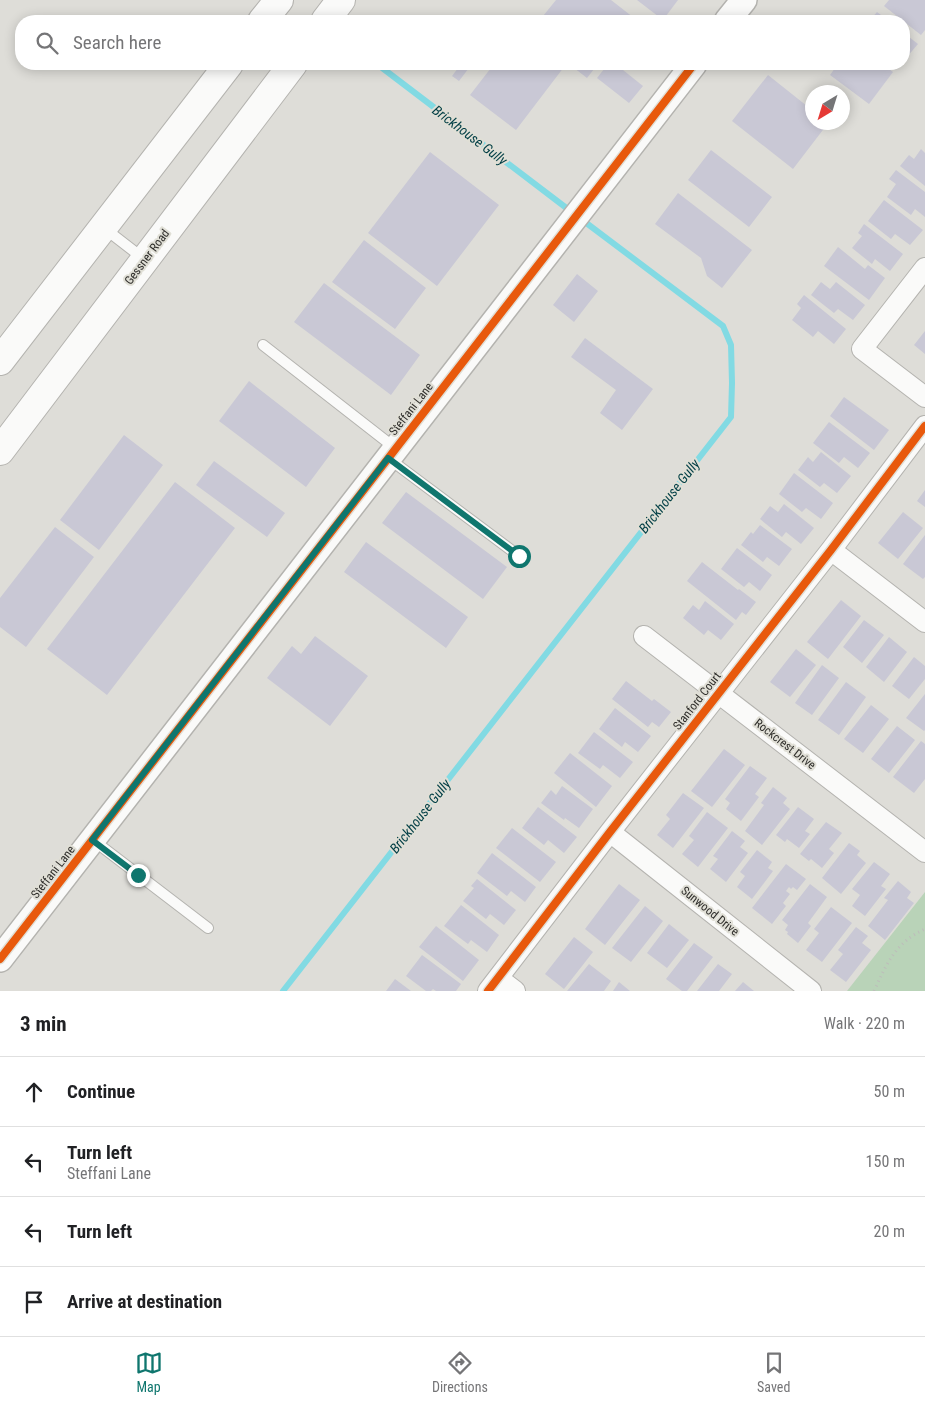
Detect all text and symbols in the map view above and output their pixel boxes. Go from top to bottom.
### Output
search box [15,15,910,70]
icon: search [33,29,61,57]
text: Search here [73,31,161,54]
north arrow [805,85,850,130]
water label: Brickhouse Gully [430,102,511,168]
street label: Gessner Road [122,227,172,287]
street label: Steffani Lane [386,380,436,438]
water label: Brickhouse Gully [635,456,703,536]
route start [508,545,531,568]
street label: Stanford Court [670,669,724,733]
street label: Rockcrest Drive [752,716,819,772]
water label: Brickhouse Gully [386,776,454,856]
street label: Steffani Lane [28,843,78,901]
route end [127,864,150,887]
street label: Sunwood Drive [678,883,742,939]
text: 3 min [20,1012,67,1036]
text: Walk · 220 m [824,1014,905,1033]
icon: ahead [20,1078,48,1106]
text: Continue [67,1080,135,1103]
text: 50 m [873,1082,905,1101]
text: Turn left [67,1141,132,1164]
icon: left [20,1148,48,1176]
text: 150 m [866,1152,905,1171]
text: Steffani Lane [67,1164,151,1183]
icon: left [20,1218,48,1246]
text: Turn left [67,1220,132,1243]
text: 20 m [873,1222,905,1241]
icon: arrive [20,1288,48,1316]
text: Arrive at destination [67,1290,222,1313]
tab: Map [135,1349,163,1395]
tab: Directions [432,1349,488,1395]
tab: Saved [757,1349,790,1395]

